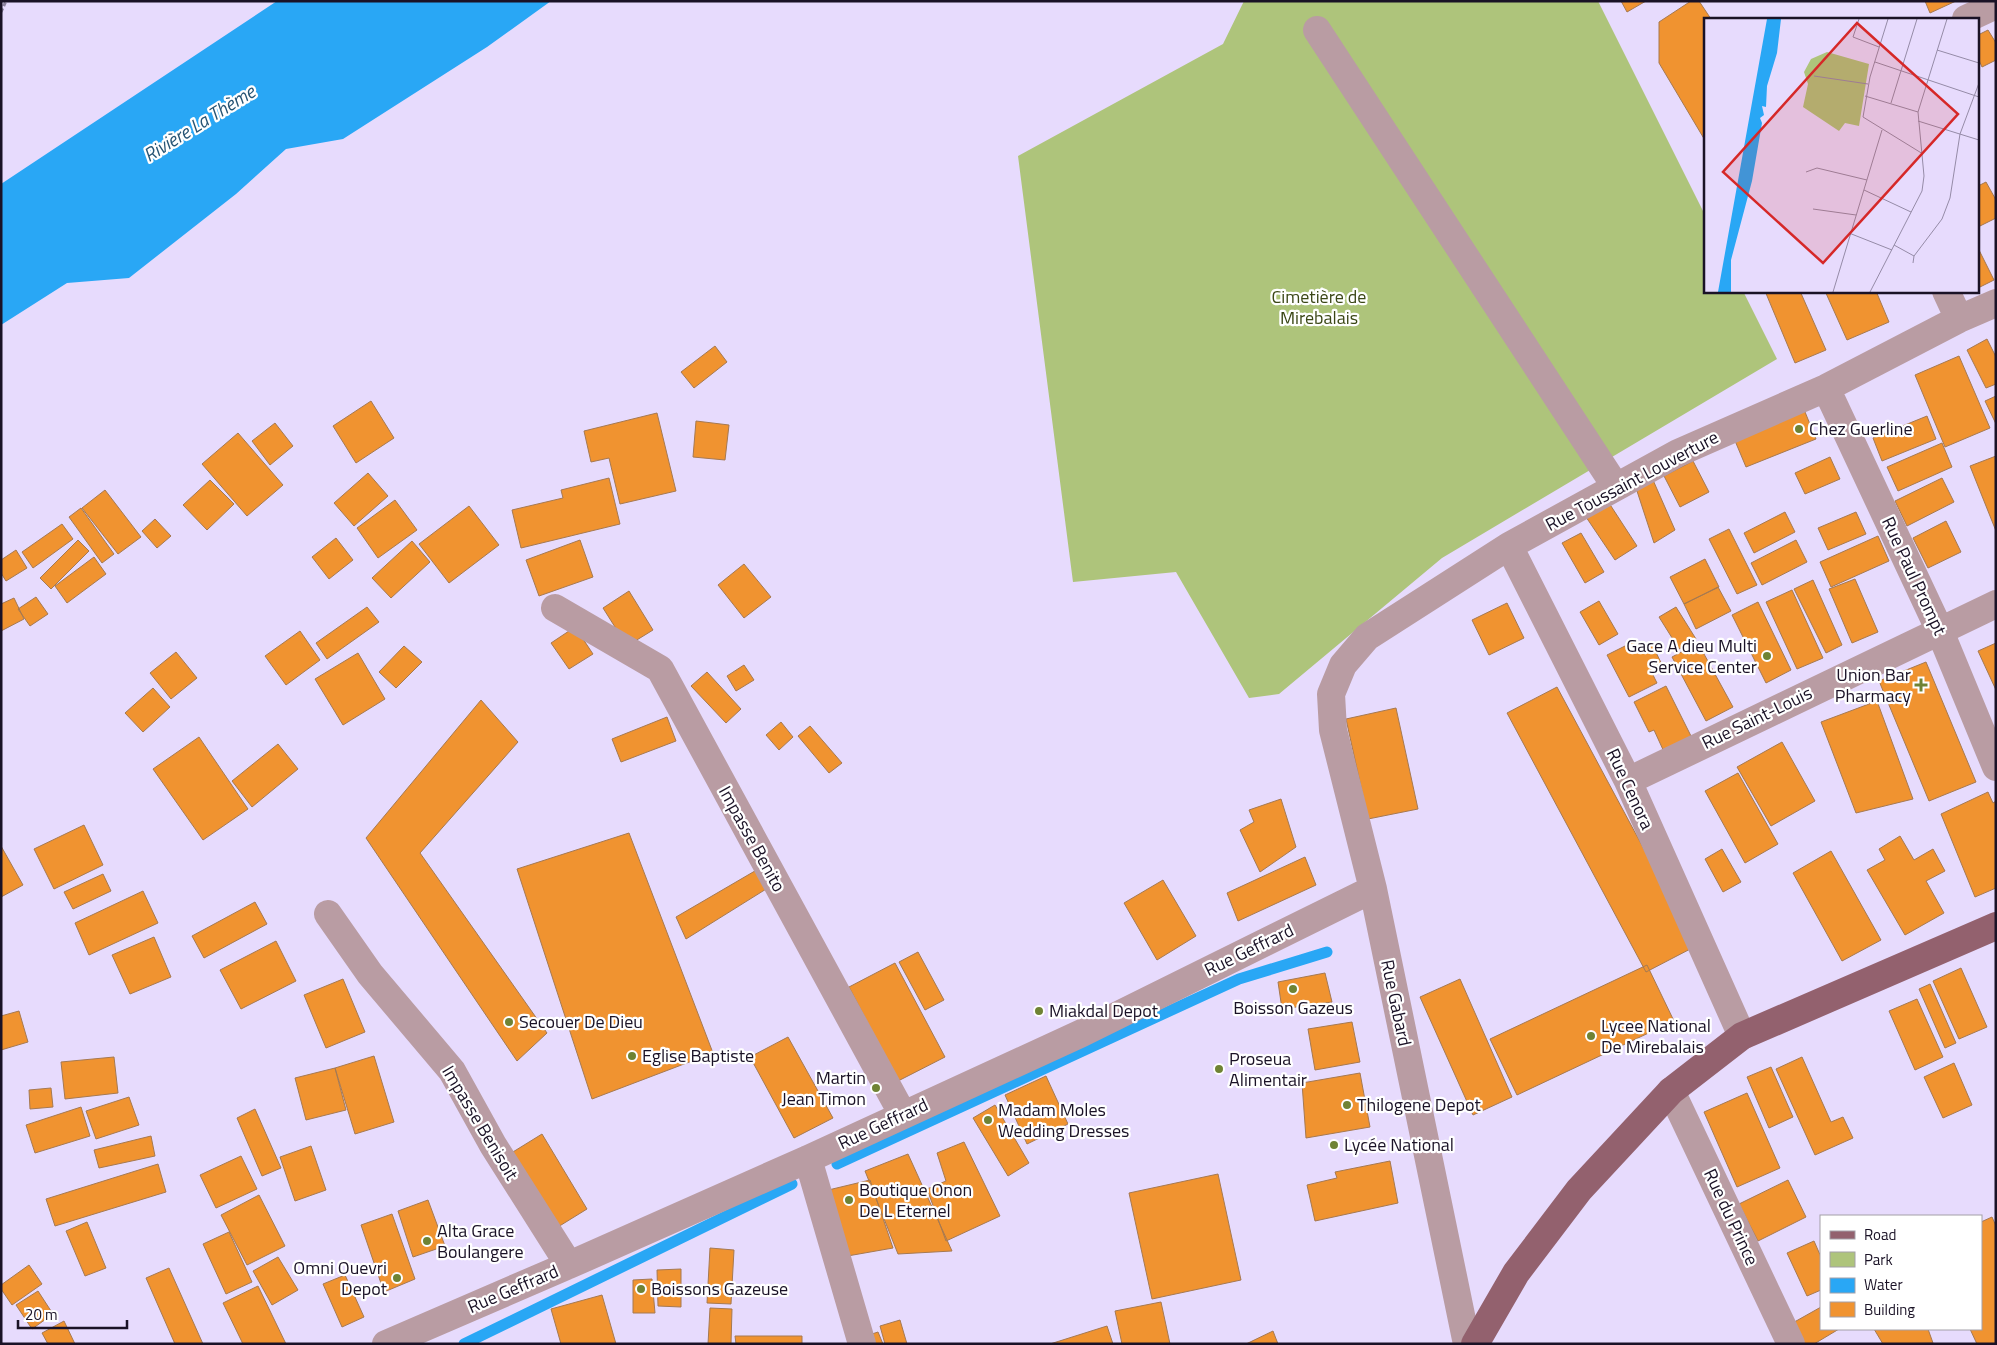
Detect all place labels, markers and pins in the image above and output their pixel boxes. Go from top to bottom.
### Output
place label: Chez Guerline [1809,415,1913,442]
marker: Chez Guerline [1793,423,1805,435]
place label: Gace A dieu Multi Service Center [1626,632,1757,680]
marker: Gace A dieu Multi Service Center [1761,650,1773,662]
place label: Union Bar Pharmacy [1835,661,1911,709]
marker: Union Bar Pharmacy [1915,679,1927,691]
marker: Boisson Gazeus [1287,983,1299,995]
place label: Boisson Gazeus [1233,994,1353,1021]
place label: Miakdal Depot [1049,997,1159,1024]
marker: Miakdal Depot [1033,1005,1045,1017]
place label: Secouer De Dieu [519,1008,643,1035]
place label: Lycee National De Mirebalais [1601,1012,1711,1060]
marker: Secouer De Dieu [503,1016,515,1028]
marker: Lycee National De Mirebalais [1585,1030,1597,1042]
place label: Eglise Baptiste [642,1042,754,1069]
place label: Proseua Alimentair [1229,1045,1307,1093]
marker: Eglise Baptiste [626,1050,638,1062]
marker: Proseua Alimentair [1213,1063,1225,1075]
place label: Martin Jean Timon [782,1064,866,1112]
marker: Martin Jean Timon [870,1082,882,1094]
place label: Thilogene Depot [1357,1091,1481,1118]
place label: Madam Moles Wedding Dresses [998,1096,1130,1144]
marker: Thilogene Depot [1341,1099,1353,1111]
marker: Madam Moles Wedding Dresses [982,1114,994,1126]
place label: Lycée National [1344,1131,1454,1158]
marker: Lycée National [1328,1139,1340,1151]
place label: Boutique Onon De L Eternel [859,1176,972,1224]
marker: Boutique Onon De L Eternel [843,1194,855,1206]
place label: Alta Grace Boulangere [437,1217,523,1265]
marker: Alta Grace Boulangere [421,1235,433,1247]
place label: Omni Ouevri Depot [293,1254,388,1302]
marker: Omni Ouevri Depot [391,1272,403,1284]
place label: Boissons Gazeuse [651,1275,788,1302]
marker: Boissons Gazeuse [635,1283,647,1295]

